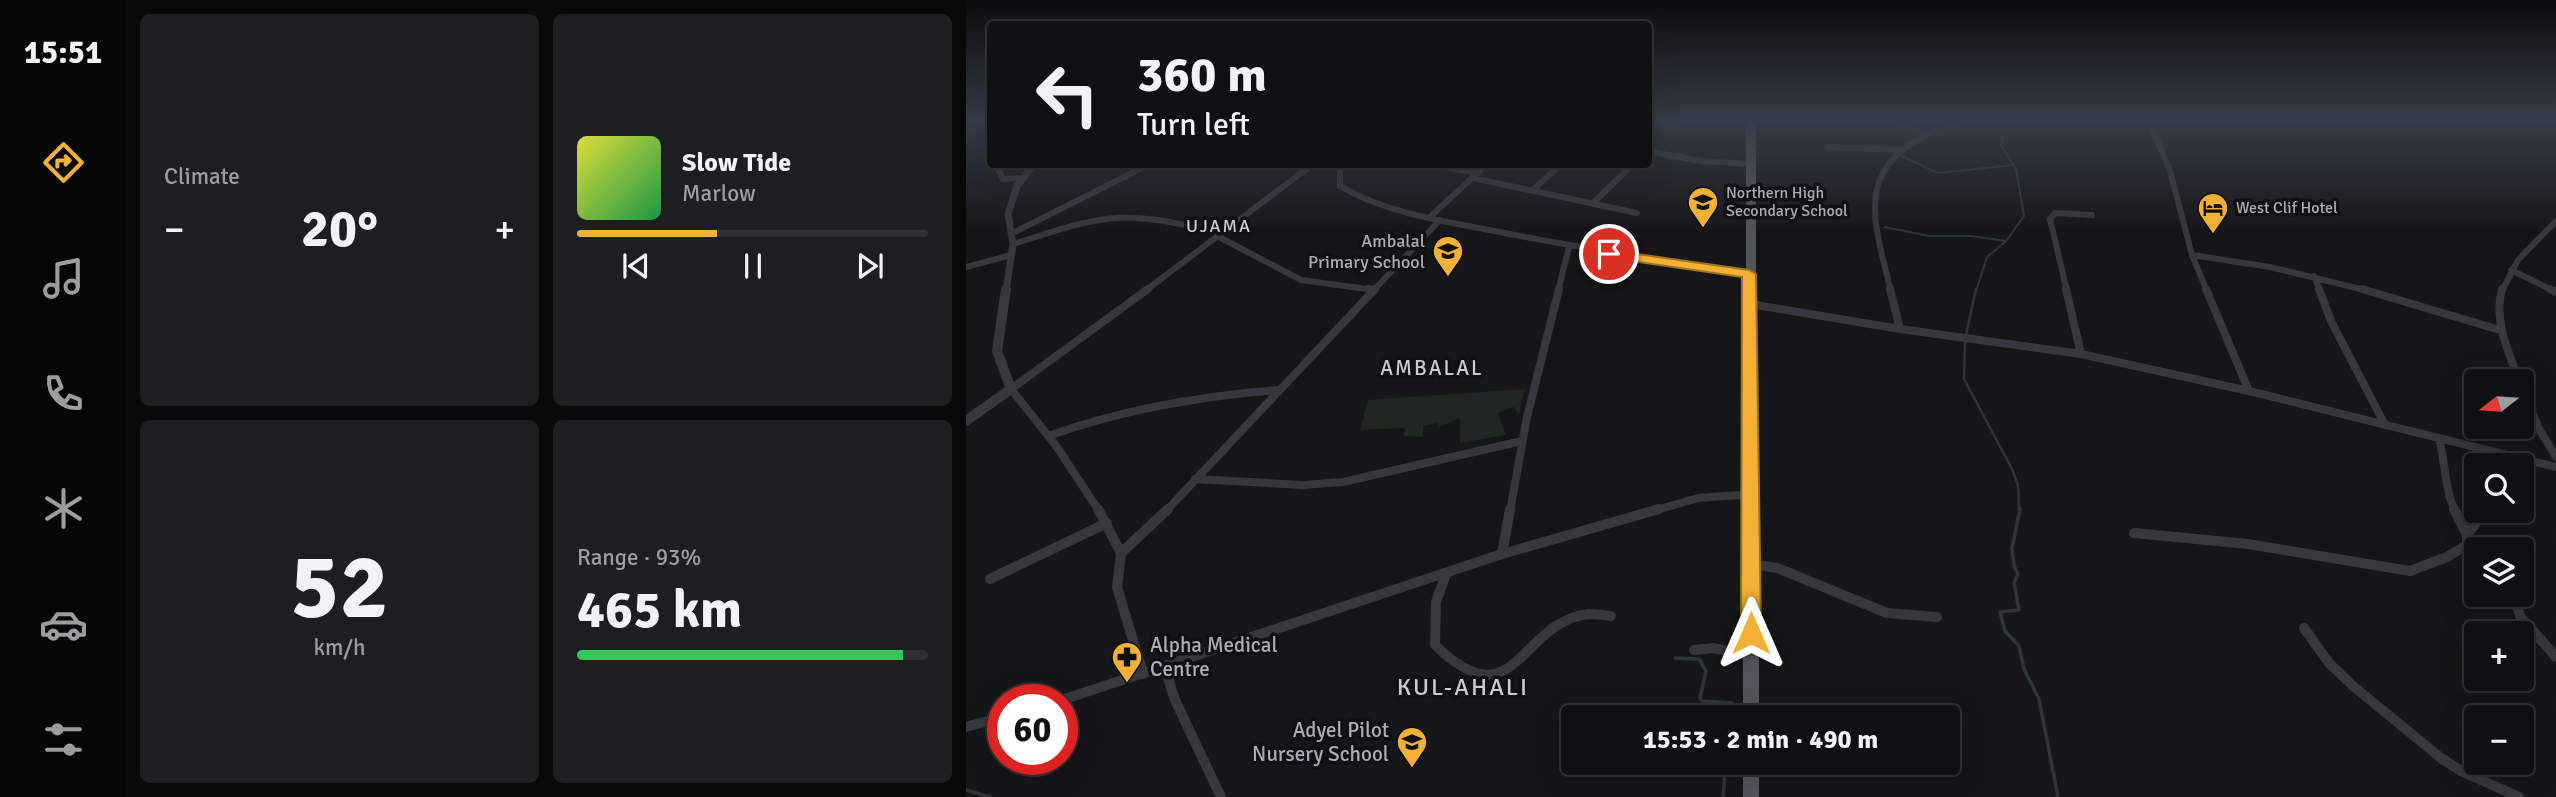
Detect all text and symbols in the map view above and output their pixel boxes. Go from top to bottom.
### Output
text: 15:51 [24,33,102,72]
text: 360 m [1137,45,1267,105]
icon: left [1022,49,1113,140]
text: Turn left [1137,105,1250,144]
icon: directions [39,138,88,187]
text: Slow Tide [682,147,791,179]
text: Climate [164,162,240,191]
text: Marlow [682,179,756,208]
place label: Northern High Secondary School [1726,183,1848,221]
school or university icon: Northern High Secondary School [1686,185,1720,229]
hotel icon: West Clif Hotel [2196,191,2230,235]
text: 20° [301,197,378,261]
place label: West Clif Hotel [2236,198,2338,218]
text: − [164,206,185,253]
text: + [494,206,515,253]
district label: UJAMA [1186,215,1252,237]
pin [1579,224,1639,284]
place label: Ambalal Primary School [1308,230,1425,273]
school or university icon: Ambalal Primary School [1431,234,1465,278]
icon: arrive [1590,235,1628,273]
icon: previous [617,247,655,285]
icon: pause [734,247,772,285]
icon: next [851,247,889,285]
icon: music [39,254,88,303]
district label: AMBALAL [1380,355,1484,381]
icon: phone [39,369,88,418]
north arrow [2464,369,2534,439]
map controls [2464,369,2534,775]
button: search [2464,453,2534,523]
icon: climate [39,484,88,533]
text: 52 [290,531,389,644]
button: layers [2464,537,2534,607]
text: Range · 93% [577,543,701,572]
text: 465 km [577,578,742,642]
position arrow [1714,596,1788,670]
icon: car [39,600,88,649]
button: + [2464,621,2534,691]
place label: Alpha Medical Centre [1150,632,1278,682]
text: km/h [313,633,366,662]
pharmacy icon: Alpha Medical Centre [1110,640,1144,684]
district label: KUL-AHALI [1397,672,1529,702]
speed limit sign: 60 [987,684,1078,775]
button: − [2464,705,2534,775]
icon: filters [39,715,88,764]
place label: Adyel Pilot Nursery School [1252,717,1389,767]
text: 15:53 · 2 min · 490 m [1643,724,1878,756]
school or university icon: Adyel Pilot Nursery School [1395,725,1429,769]

